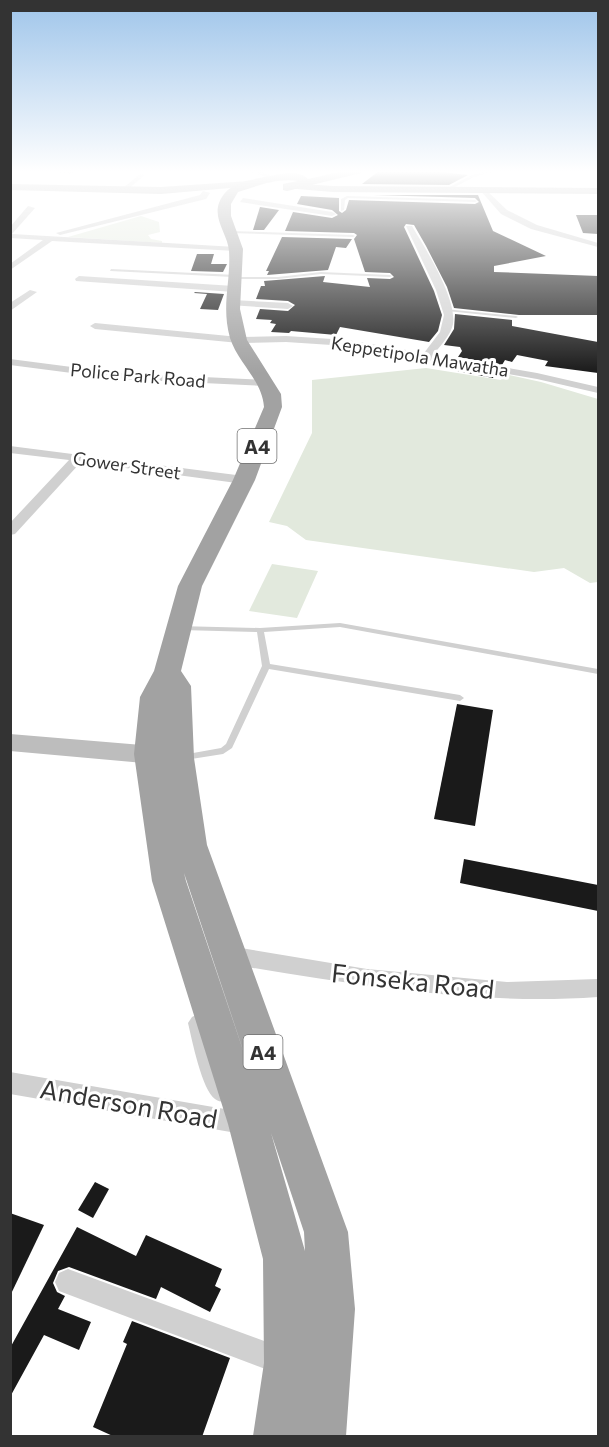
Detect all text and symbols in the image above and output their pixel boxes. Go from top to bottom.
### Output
street label: Keppetipola Mawatha [330,331,510,381]
street label: Police Park Road [69,358,207,392]
road number: A4 [238,429,276,463]
street label: Gower Street [72,447,182,483]
street label: Fonseka Road [330,956,496,1004]
road number: A4 [244,1035,282,1069]
street label: Anderson Road [38,1072,220,1134]

